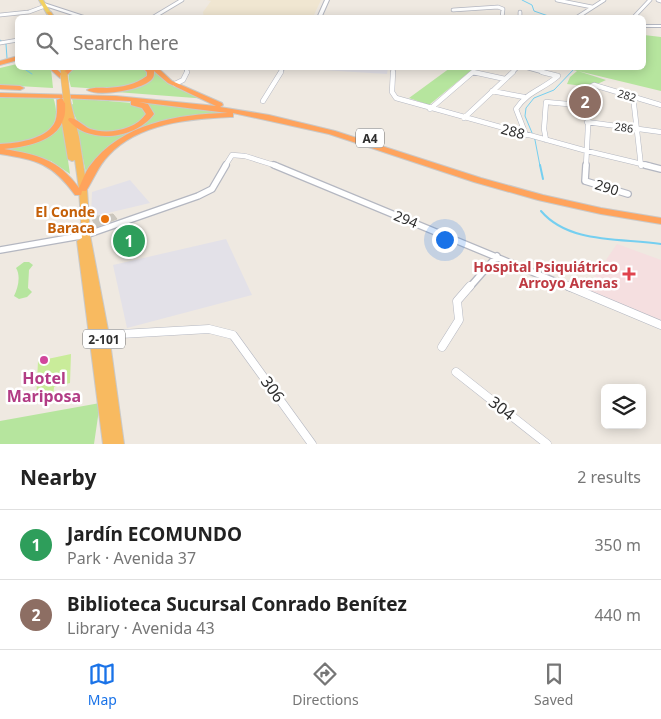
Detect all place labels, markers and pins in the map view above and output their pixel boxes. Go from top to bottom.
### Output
pin: 2 [569,83,601,121]
place label: El Conde Baraca [35,202,95,237]
marker: El Conde Baraca [99,213,111,225]
pin: 1 [113,222,145,260]
place label: Hospital Psiquiátrico Arroyo Arenas [473,257,618,292]
marker: Hospital Psiquiátrico Arroyo Arenas [622,267,636,281]
marker: Hotel Mariposa [38,354,50,366]
place label: Hotel Mariposa [7,367,81,407]

